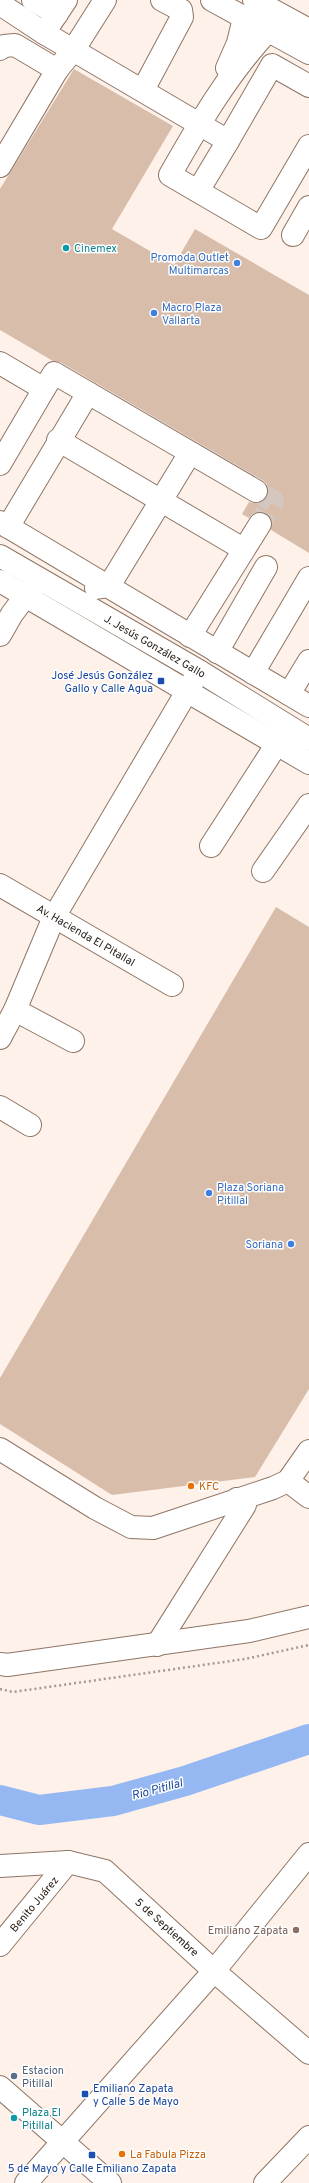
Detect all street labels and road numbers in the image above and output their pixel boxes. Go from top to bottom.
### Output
street label: J. Jesús González Gallo [101,612,208,682]
street label: Av. Hacienda El Pitallal [34,902,137,970]
street label: Benito Juárez [7,1874,62,1935]
street label: 5 de Septiembre [132,1896,201,1960]

